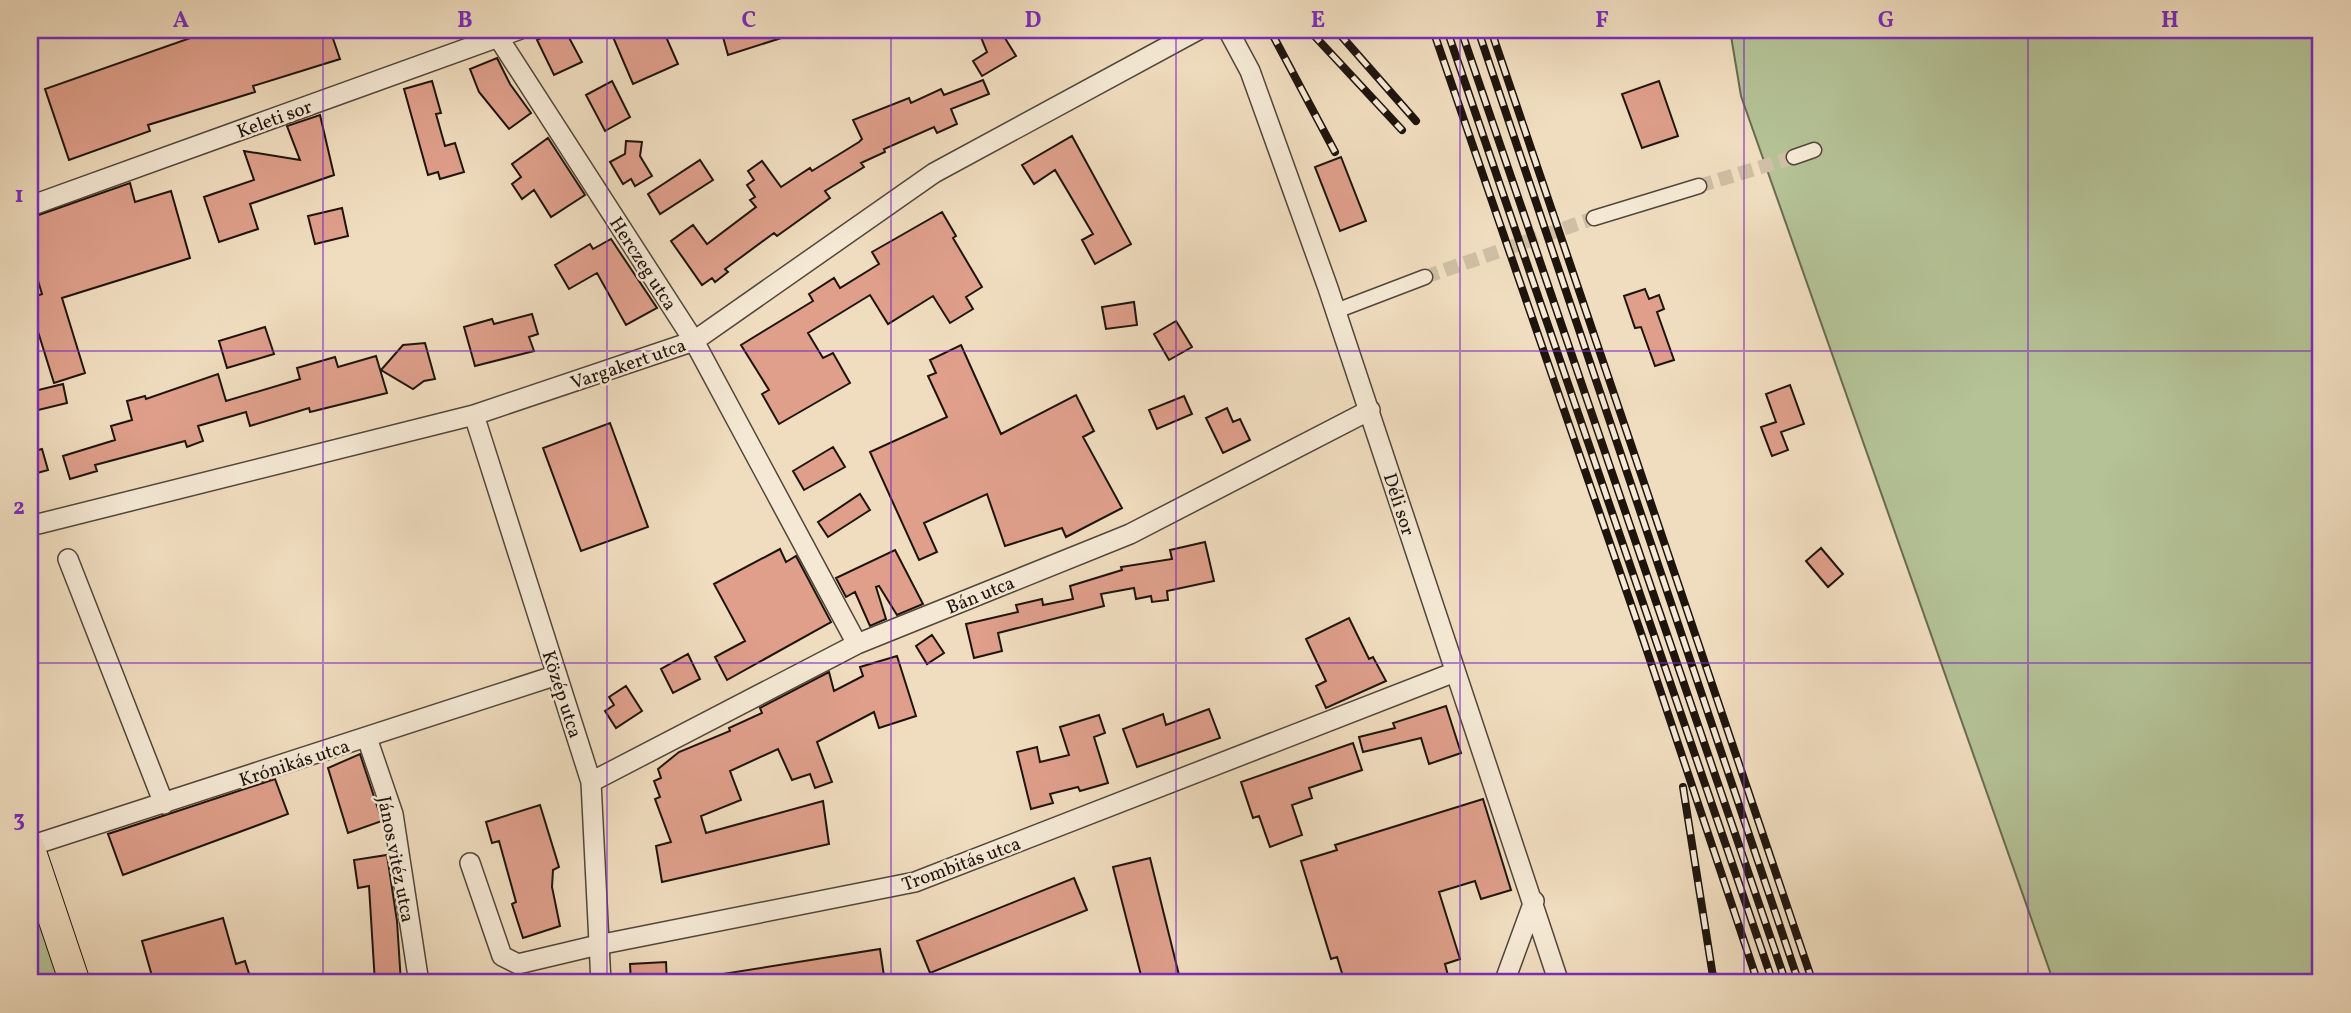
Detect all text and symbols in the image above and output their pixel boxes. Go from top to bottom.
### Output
text: A [173,5,189,37]
text: B [457,5,473,37]
text: C [742,5,756,37]
text: D [1025,5,1042,37]
text: E [1311,5,1325,37]
text: F [1595,5,1609,37]
text: G [1878,5,1894,37]
text: H [2161,5,2179,37]
street label: Keleti sor [233,94,316,145]
text: 1 [14,180,24,212]
street label: Herczeg utca [602,212,682,316]
street label: Vargakert utca [567,333,690,397]
street label: Déli sor [1376,470,1420,539]
text: 2 [13,492,25,524]
street label: Bán utca [943,570,1019,621]
street label: Közép utca [535,648,587,742]
street label: Krónikás utca [236,734,353,794]
street label: János vitéz utca [370,794,420,925]
text: 3 [13,804,25,836]
street label: Trombitás utca [899,831,1025,898]

